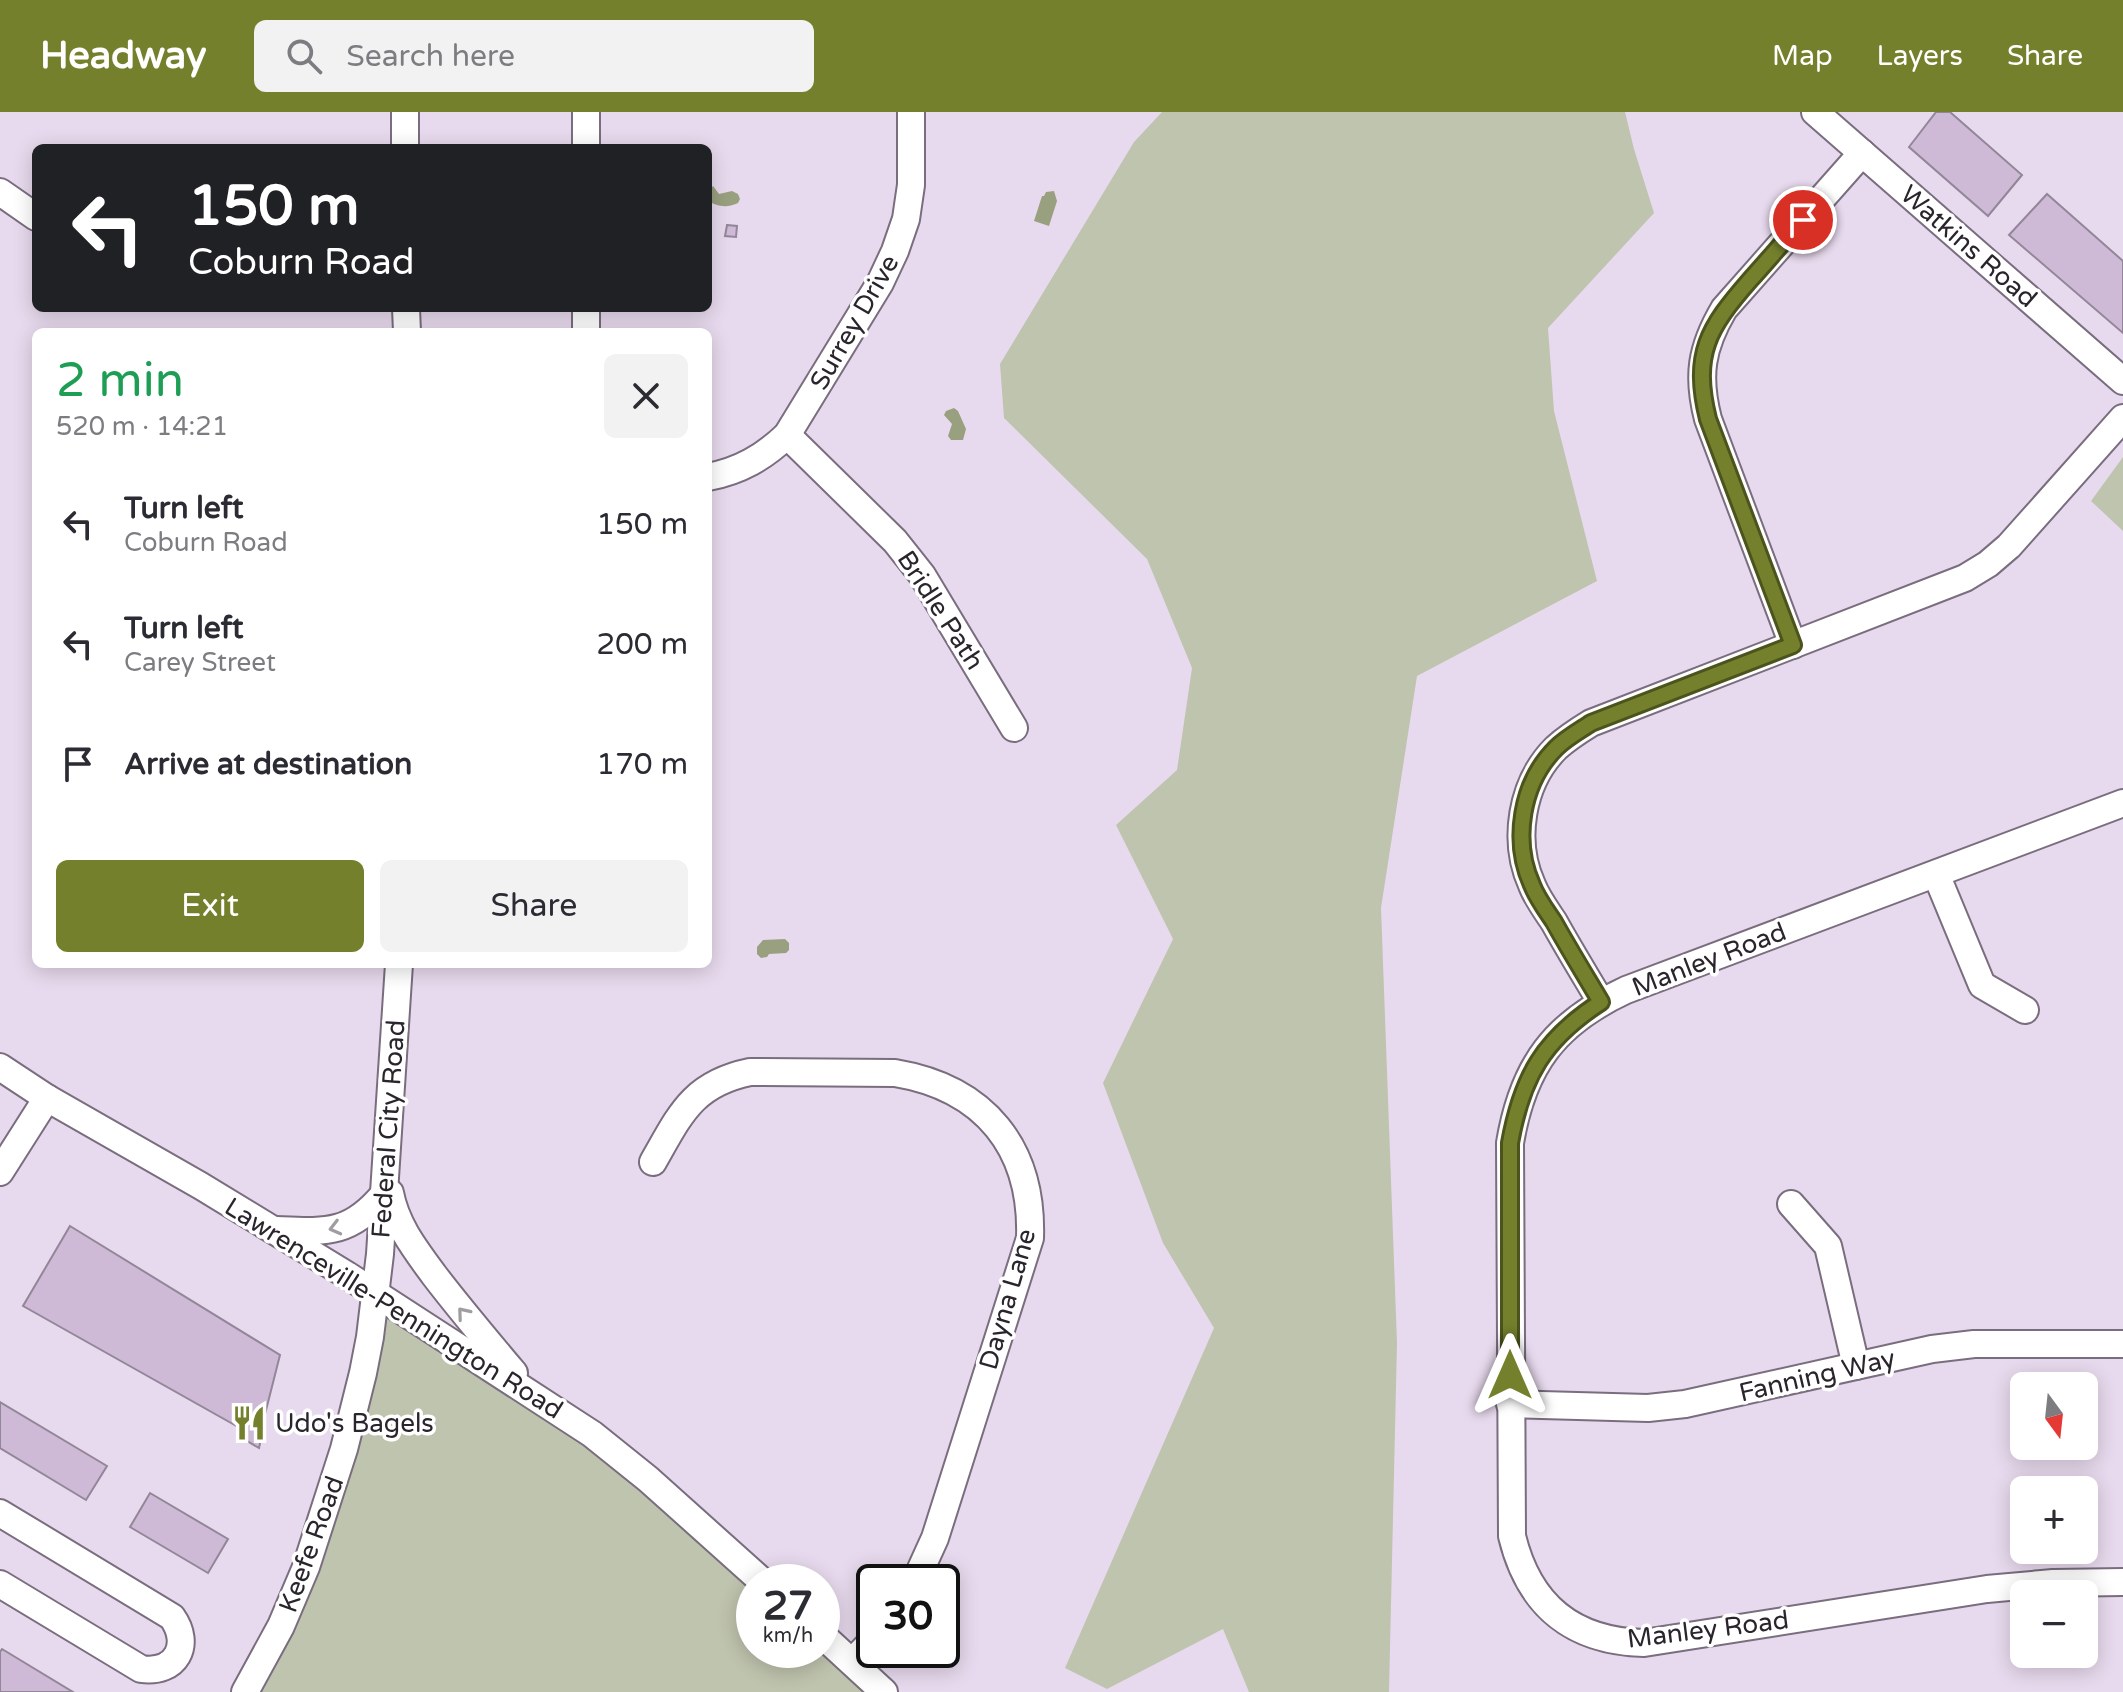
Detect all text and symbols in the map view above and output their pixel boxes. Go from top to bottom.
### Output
search box [254,20,814,92]
text: Headway [40,33,206,79]
icon: search [282,34,326,78]
text: Search here [346,38,515,75]
text: Map [1772,39,1833,73]
text: Layers [1877,39,1963,73]
text: Share [2007,39,2083,73]
text: 150 m [188,173,359,240]
icon: left [56,176,160,280]
street label: Watkins Road [1894,179,2043,314]
pin [1769,186,1837,254]
icon: arrive [1781,198,1825,242]
text: Coburn Road [188,241,415,284]
street label: Surrey Drive [803,249,905,395]
text: 2 min [56,352,184,410]
button: close [604,354,688,438]
text: 520 m · 14:21 [56,411,228,442]
text: Turn left [124,490,243,527]
icon: left [56,502,100,546]
text: 150 m [596,506,688,543]
text: Coburn Road [124,527,288,558]
street label: Bridle Path [891,545,990,676]
text: Turn left [124,610,243,647]
icon: left [56,622,100,666]
text: 200 m [596,626,688,663]
text: Carey Street [124,647,276,678]
icon: arrive [56,742,100,786]
text: Arrive at destination [124,746,412,783]
text: 170 m [596,746,688,783]
button: Exit [56,860,364,952]
button: Share [380,860,688,952]
street label: Manley Road [1628,916,1791,1003]
street label: Federal City Road [365,1019,412,1239]
street label: Lawrenceville-Pennington Road [219,1191,568,1426]
one-way arrow [328,1218,342,1235]
street label: Dayna Lane [973,1225,1042,1373]
one-way arrow [459,1307,473,1322]
position arrow [1468,1333,1552,1417]
street label: Fanning Way [1736,1342,1898,1408]
north arrow [2010,1372,2098,1460]
map controls [2010,1372,2098,1668]
restaurant icon: Udo's Bagels [230,1404,268,1442]
place label: Udo's Bagels [275,1408,434,1439]
street label: Keefe Road [272,1472,350,1617]
button: + [2010,1476,2098,1564]
speed limit sign: 30 [856,1564,960,1668]
button: − [2010,1580,2098,1668]
text: 27 [763,1582,813,1630]
street label: Manley Road [1625,1604,1791,1655]
text: km/h [763,1624,813,1648]

